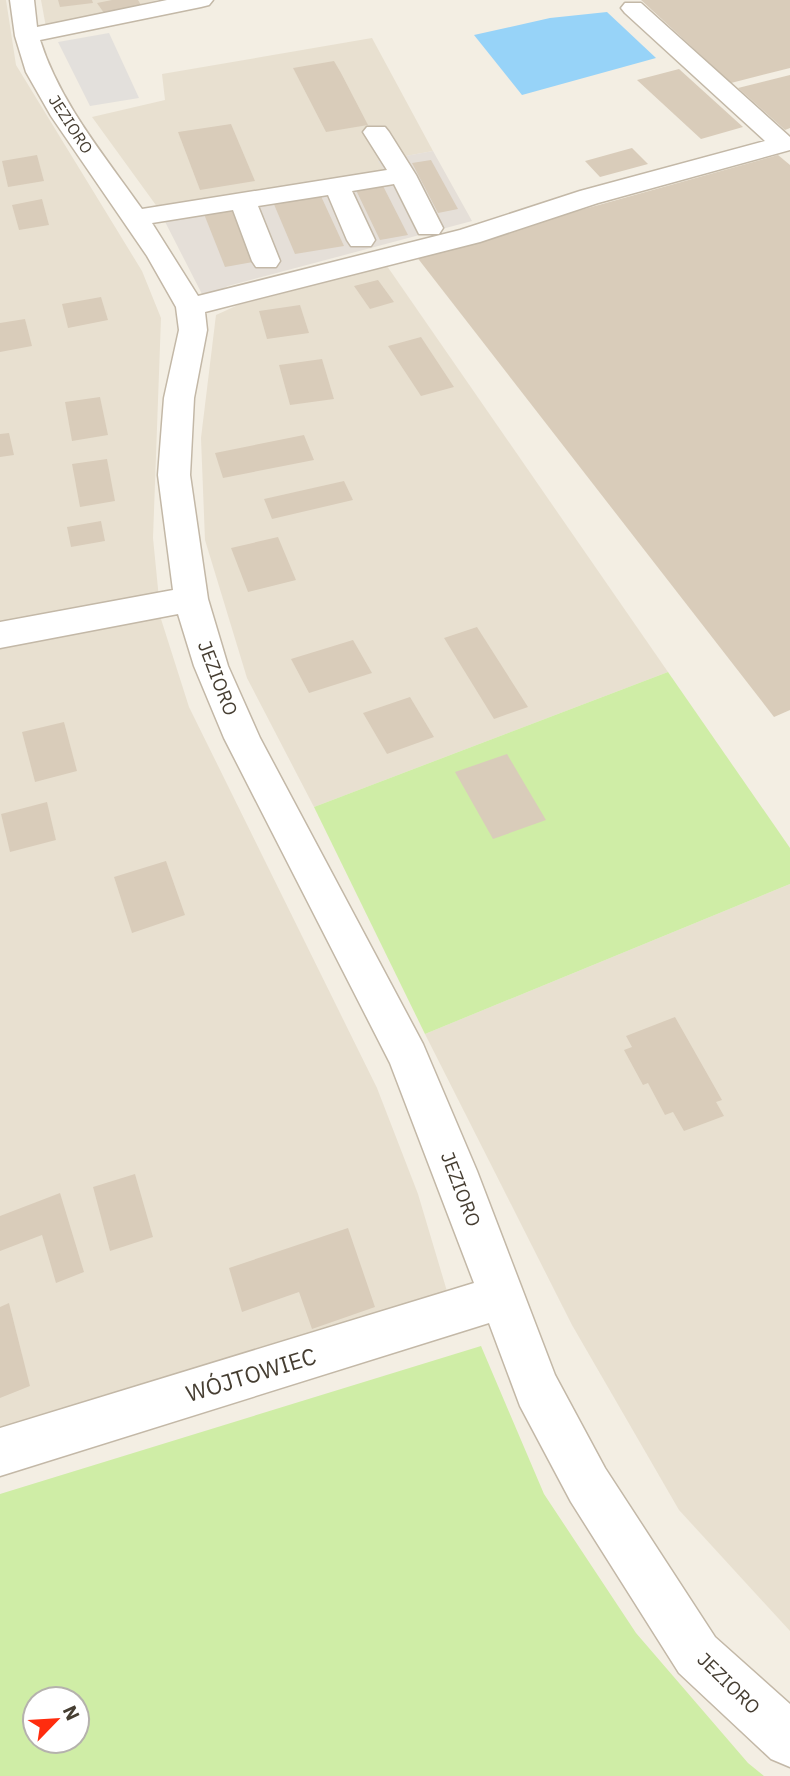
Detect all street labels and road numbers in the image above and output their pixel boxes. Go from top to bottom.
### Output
street label: JEZIORO [45,91,97,157]
street label: JEZIORO [193,637,243,719]
street label: JEZIORO [436,1148,486,1230]
street label: WÓJTOWIEC [182,1340,319,1408]
street label: JEZIORO [693,1647,765,1719]

